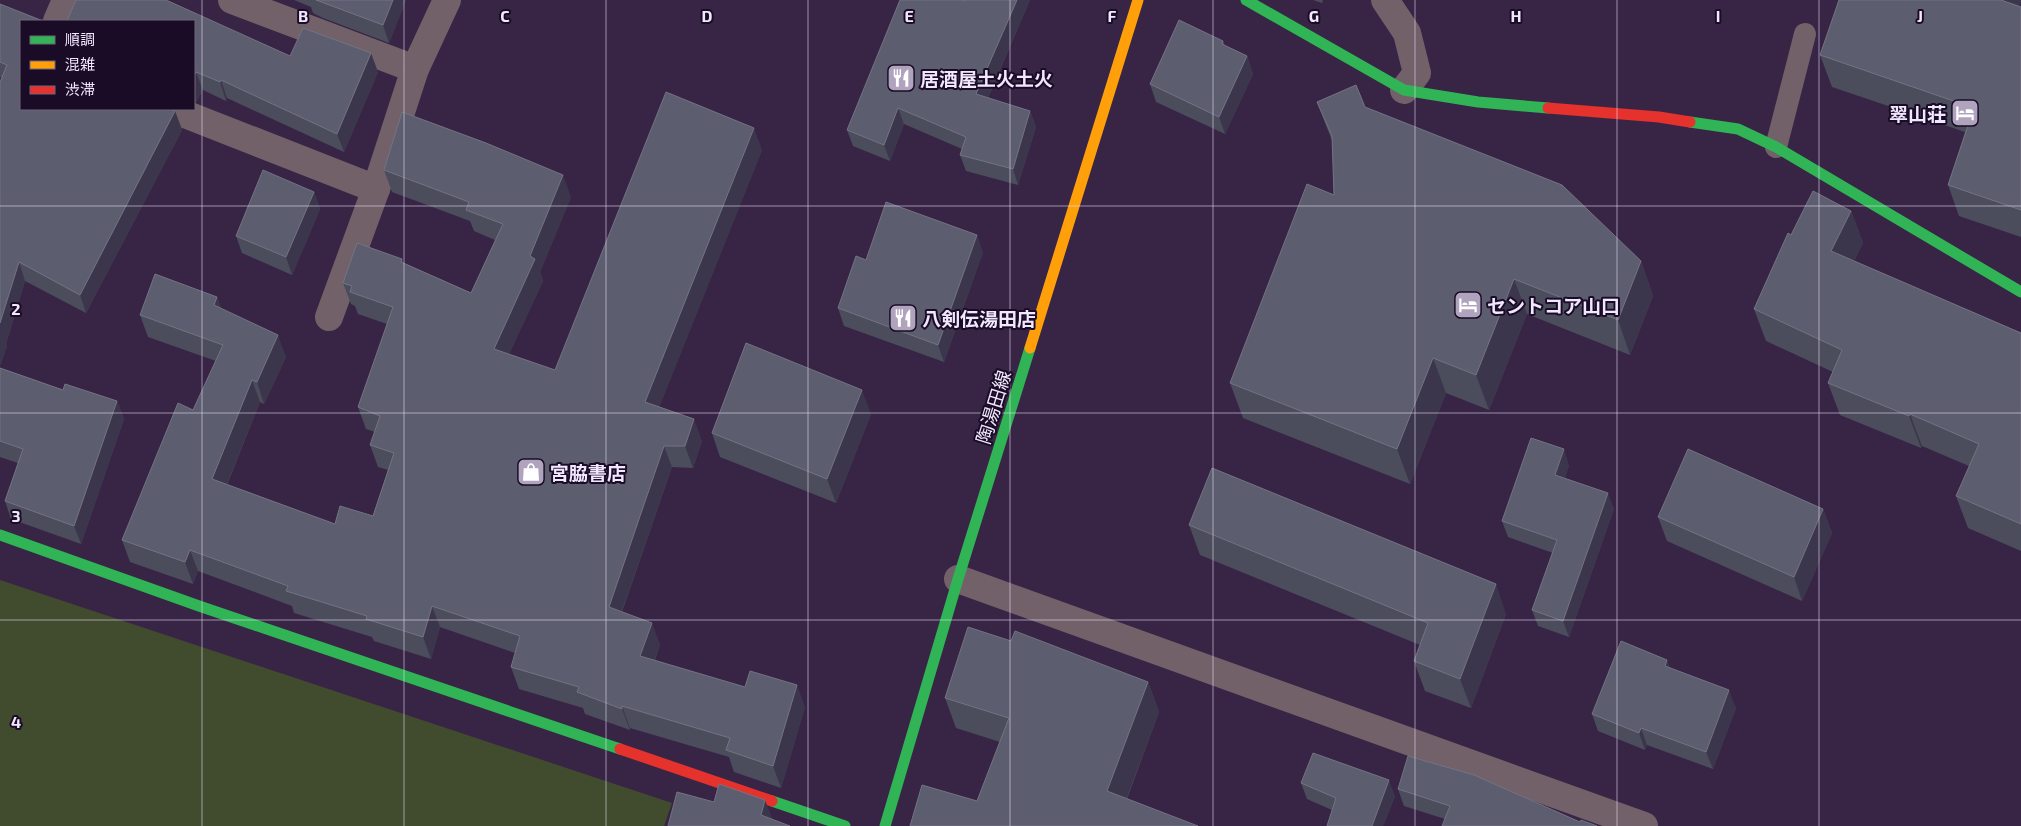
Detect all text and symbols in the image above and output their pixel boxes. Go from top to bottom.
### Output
text: B [298,6,308,25]
text: C [500,6,510,25]
text: D [702,6,713,25]
text: E [904,6,914,25]
text: F [1108,6,1117,25]
text: G [1309,6,1319,25]
text: H [1510,6,1522,25]
text: I [1716,6,1720,25]
text: J [1917,6,1923,25]
legend [20,20,195,110]
text: 順調 [65,30,95,48]
text: 混雑 [65,55,95,73]
restaurant icon: 居酒屋土火土火 [886,63,916,93]
place label: 居酒屋土火土火 [920,67,1053,90]
text: 渋滞 [65,80,95,98]
hotel icon: 翠山荘 [1950,98,1980,128]
place label: 翠山荘 [1889,102,1946,125]
hotel icon: セントコア山口 [1453,290,1483,320]
place label: セントコア山口 [1487,294,1620,317]
text: 2 [11,299,21,318]
restaurant icon: 八剣伝湯田店 [888,303,918,333]
place label: 八剣伝湯田店 [922,307,1036,330]
street label: 陶湯田線 [971,367,1015,447]
shop icon: 宮脇書店 [516,457,546,487]
place label: 宮脇書店 [550,461,626,484]
text: 3 [11,506,21,525]
text: 4 [11,712,21,731]

